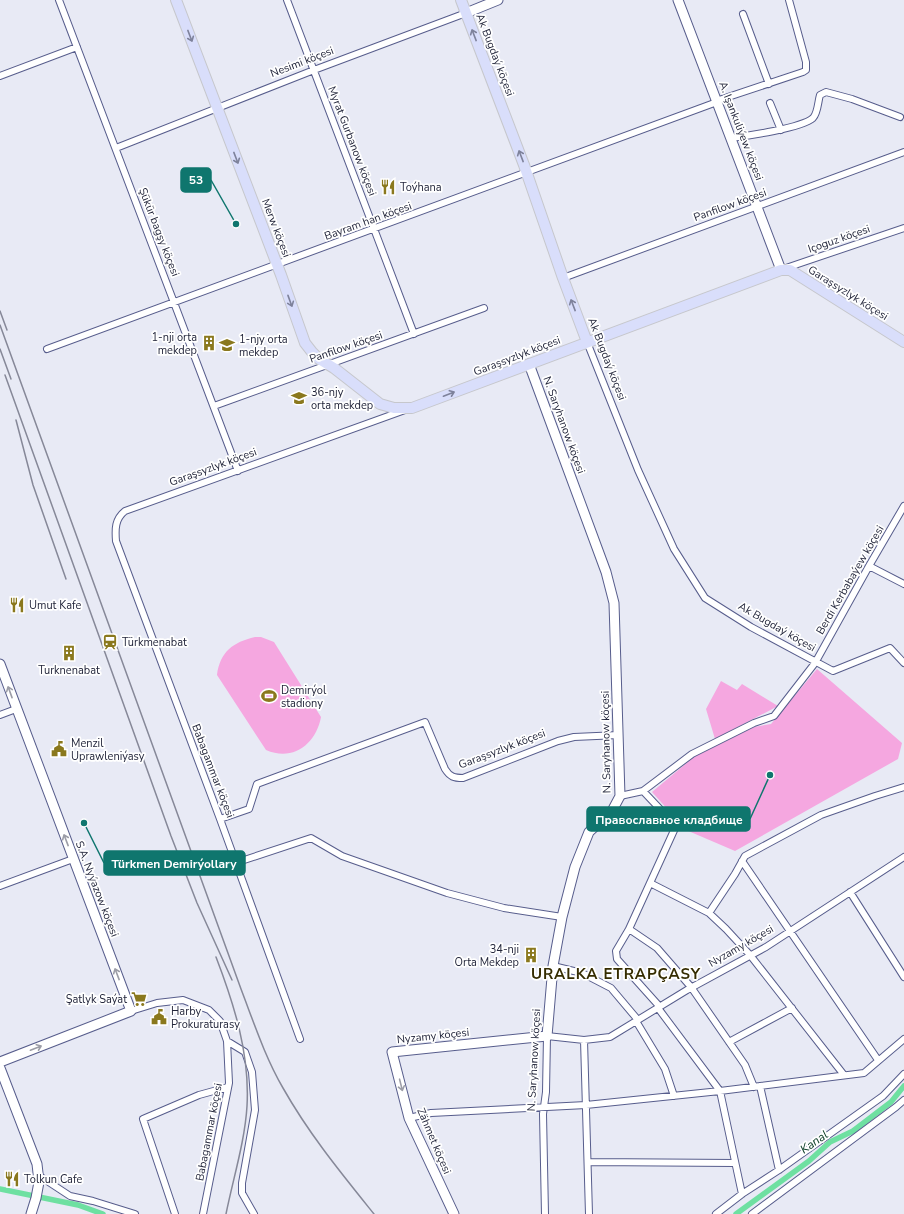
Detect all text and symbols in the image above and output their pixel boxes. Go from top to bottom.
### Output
street label: Ak Bugdaý köçesi [472,12,518,98]
one-way arrow [470,29,478,41]
one-way arrow [186,30,194,42]
street label: Nesimi köçesi [268,43,336,81]
street label: A. Işankuliýew köçesi [715,79,767,183]
street label: Myrat Gurbanow köçesi [324,84,380,198]
one-way arrow [233,151,241,163]
one-way arrow [517,151,525,163]
callout: 53 [181,168,211,192]
text: 53 [189,172,203,188]
restaurant icon: Toýhana [379,178,397,196]
place label: Toýhana [400,180,442,195]
street label: Şükür bagşy köçesi [135,185,183,279]
street label: Panfilow köçesi [692,185,768,225]
street label: Merw köçesi [258,196,294,260]
street label: Bayram han köçesi [322,198,414,244]
street label: Içoguz köçesi [806,221,872,257]
street label: Garaşsyzlyk köçesi [805,262,891,324]
one-way arrow [287,294,295,306]
one-way arrow [569,300,577,312]
street label: Ak Bugdaý köçesi [584,316,630,402]
street label: Panfilow köçesi [307,327,385,367]
place label: 1-nji orta mekdep [151,330,197,358]
place label: 1-njy orta mekdep [239,332,288,360]
street label: Garaşsyzlyk köçesi [471,333,563,379]
building icon: 1-nji orta mekdep [200,334,218,352]
school or university icon: 1-njy orta mekdep [218,336,236,354]
street label: N. Saryhanow köçesi [539,374,589,476]
place label: 36-njy orta mekdep [311,385,373,413]
school or university icon: 36-njy orta mekdep [290,389,308,407]
one-way arrow [442,389,454,397]
street label: Garaşsyzlyk köçesi [167,444,259,490]
street label: Berdi Kerbabaýew köçesi [813,523,887,637]
restaurant icon: Umut Kafe [8,596,26,614]
place label: Umut Kafe [29,598,81,613]
street label: Ak Bugdaý köçesi [735,599,819,655]
station icon: Türkmenabat [101,633,119,651]
place label: Türkmenabat [122,635,187,650]
building icon: Turknenabat [60,644,78,662]
place label: Turknenabat [38,663,100,678]
place label: Demirýol stadiony [281,683,327,711]
one-way arrow [6,686,14,698]
sports icon: Demirýol stadiony [260,687,278,705]
street label: N. Saryhanow köçesi [598,691,614,793]
street label: Babagammar köçesi [188,722,238,820]
street label: Garaşsyzlyk köçesi [456,726,548,772]
place label: Menzil Uprawleniýasy [71,736,145,764]
public building icon: Menzil Uprawleniýasy [50,740,68,758]
callout: Православное кладбище [587,807,750,831]
text: Православное кладбище [595,812,743,828]
one-way arrow [61,834,69,846]
street label: S.A. Nyýazow köçesi [72,839,122,939]
callout: Türkmen Demirýollary [104,851,245,875]
text: Türkmen Demirýollary [112,856,237,872]
street label: Nyzamy köçesi [706,921,776,971]
place label: 34-nji Orta Mekdep [455,942,519,970]
building icon: 34-nji Orta Mekdep [522,946,540,964]
district label: URALKA ETRAPÇASY [531,964,701,984]
one-way arrow [113,969,121,981]
supermarket icon: Şatlyk Saýat [130,990,148,1008]
place label: Şatlyk Saýat [66,992,127,1007]
place label: Harby Prokuraturasy [171,1004,240,1032]
public building icon: Harby Prokuraturasy [150,1008,168,1026]
street label: N. Saryhanow köçesi [524,1008,544,1112]
street label: Nyzamy köçesi [396,1025,470,1047]
one-way arrow [30,1043,42,1051]
one-way arrow [398,1078,405,1091]
street label: Babagammar köçesi [192,1082,226,1182]
street label: Zähmet köçesi [413,1106,455,1176]
water label: Kanal [797,1126,831,1157]
restaurant icon: Tolkun Cafe [3,1170,21,1188]
place label: Tolkun Cafe [24,1172,82,1187]

